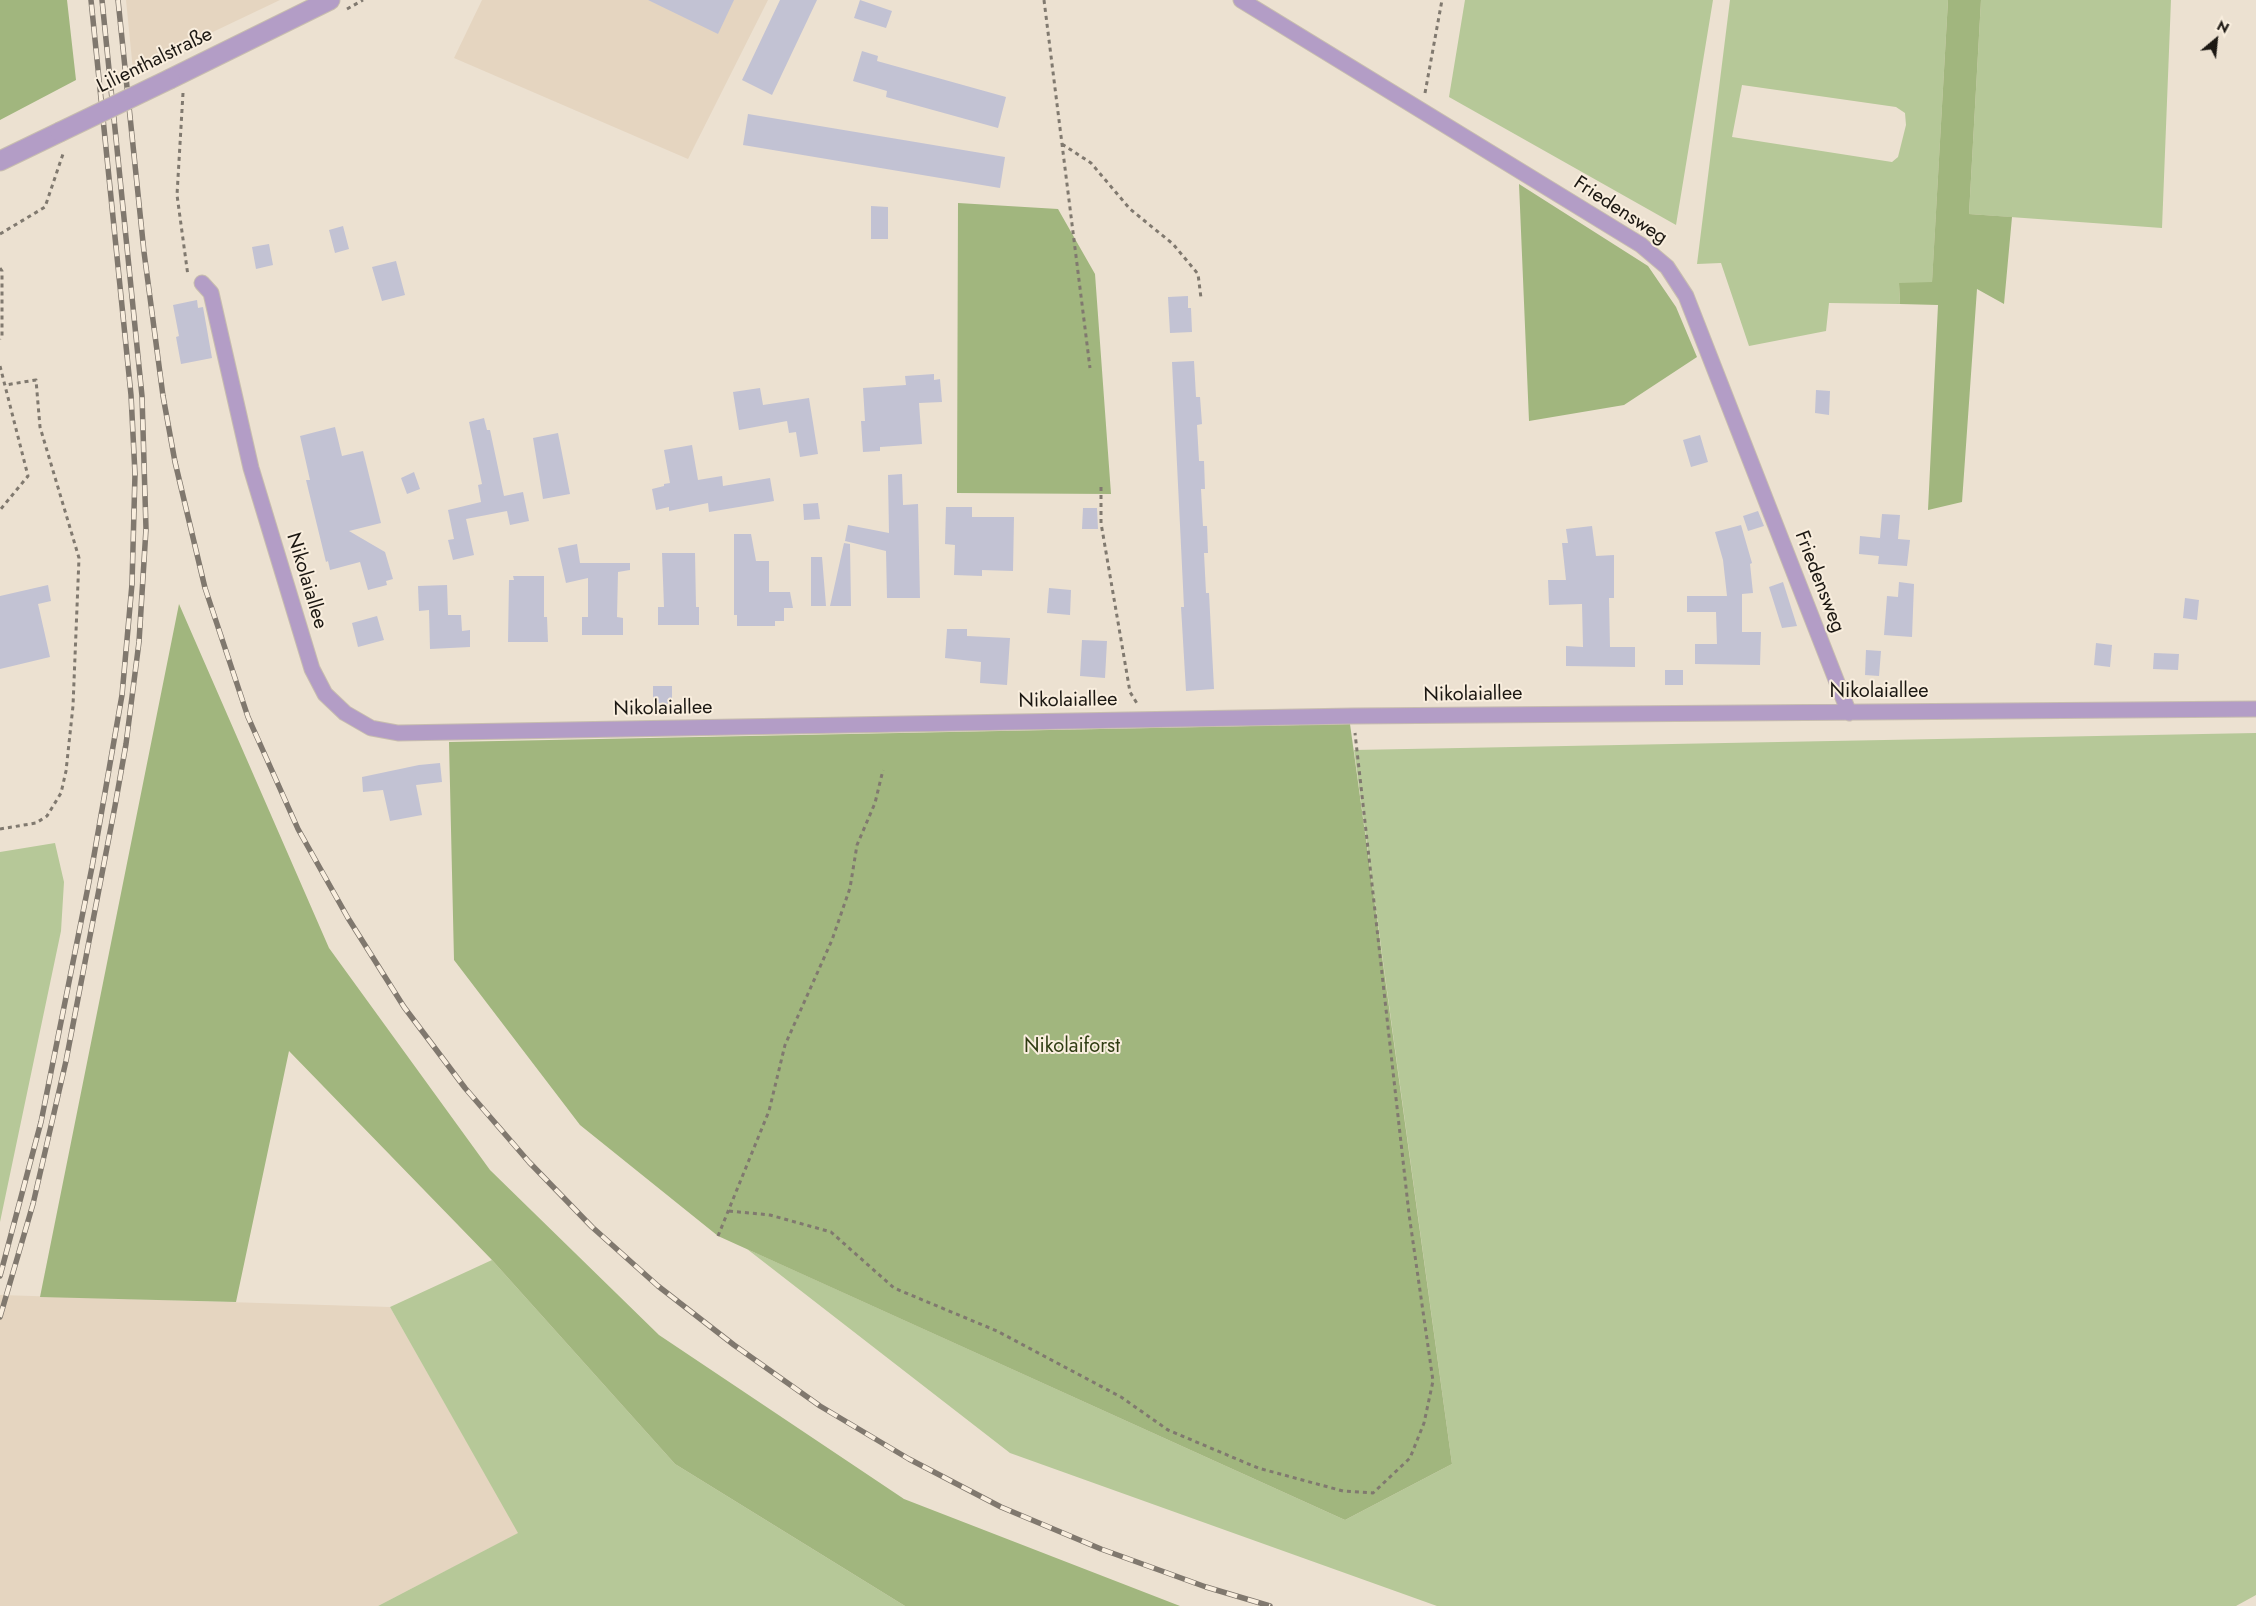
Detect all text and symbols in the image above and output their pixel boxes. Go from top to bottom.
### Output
north arrow [2191,15,2241,65]
text: N [2213,15,2233,38]
street label: Lilienthalstraße [93,23,217,99]
street label: Friedensweg [1569,172,1671,250]
street label: Friedensweg [1789,528,1849,636]
street label: Nikolaiallee [280,530,332,632]
street label: Nikolaiallee [1830,680,1928,704]
street label: Nikolaiallee [1423,682,1523,708]
street label: Nikolaiallee [1018,688,1118,714]
street label: Nikolaiallee [613,696,713,722]
park label: Nikolaiforst [1024,1035,1120,1059]

